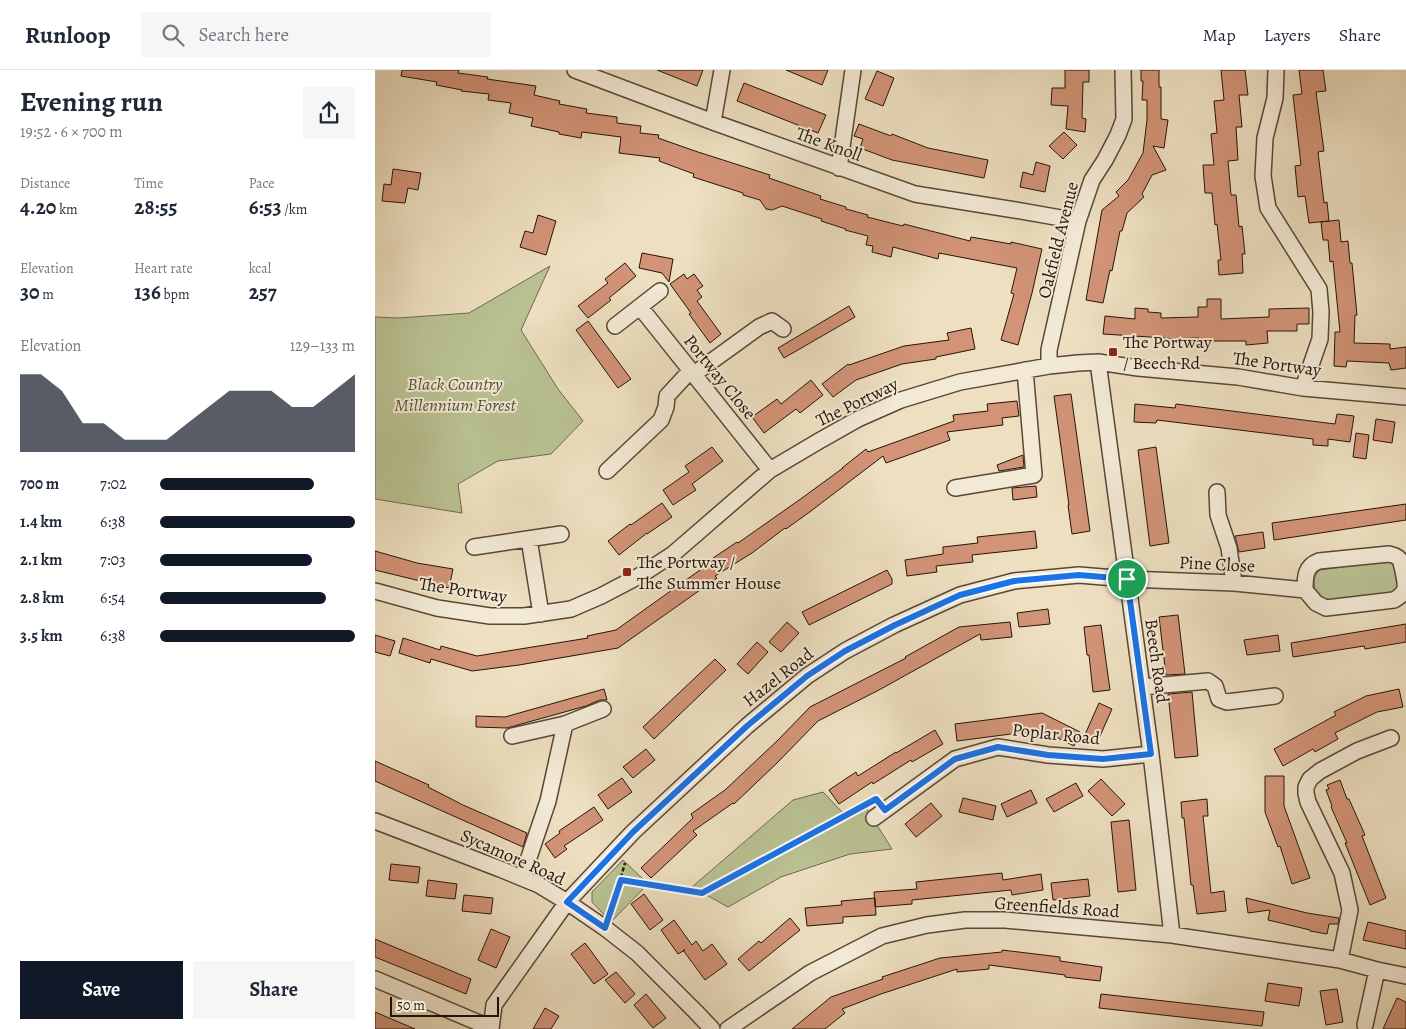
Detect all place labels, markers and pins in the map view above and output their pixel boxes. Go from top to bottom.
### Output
place label: The Portway / Beech Rd [1123,330,1213,375]
marker: The Portway / Beech Rd [1107,346,1119,358]
place label: The Portway / The Summer House [637,550,781,595]
pin [1106,558,1148,600]
marker: The Portway / The Summer House [621,566,633,578]

